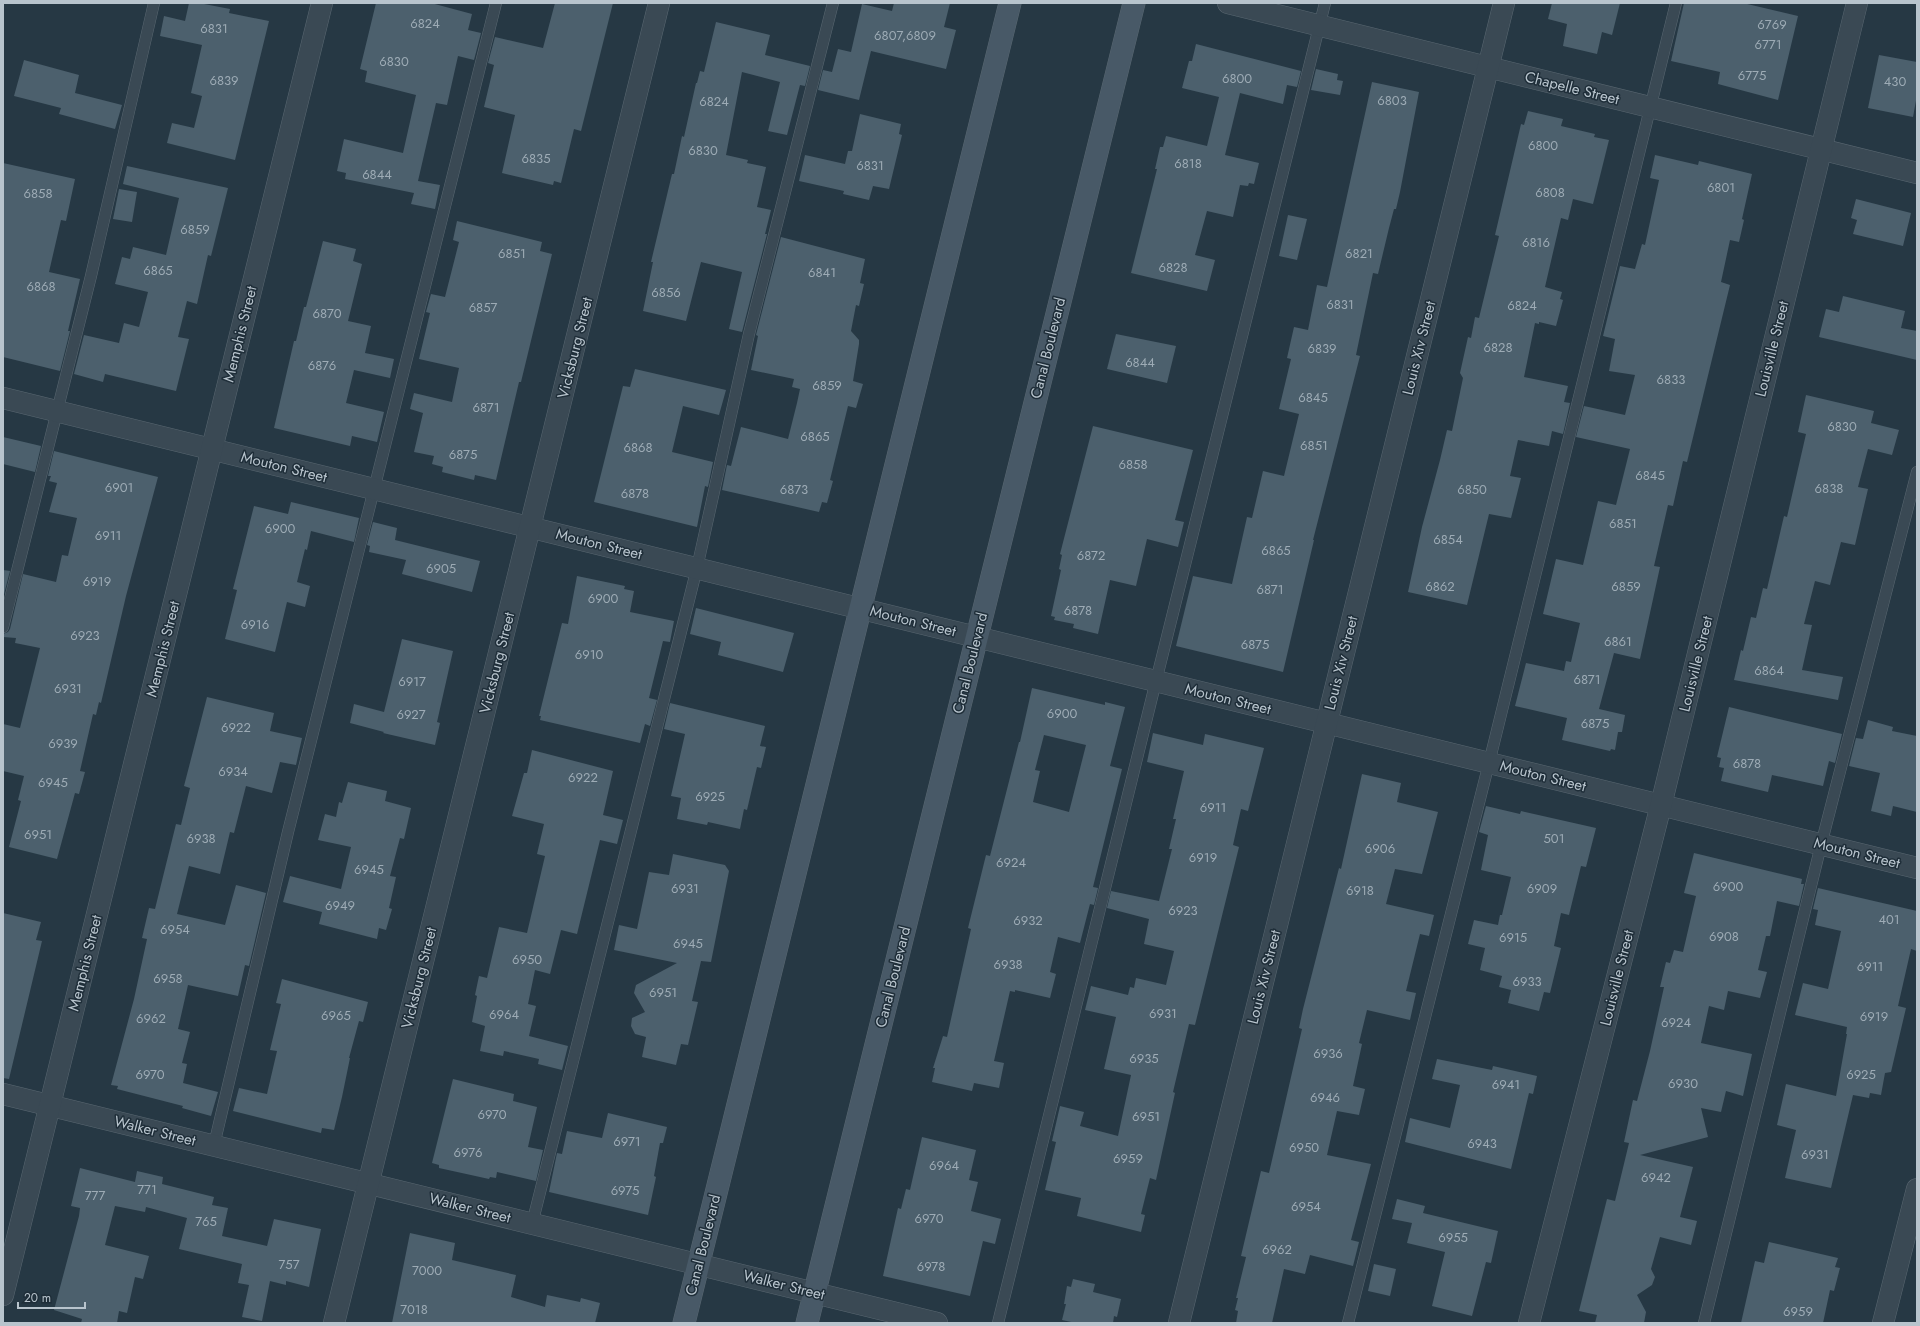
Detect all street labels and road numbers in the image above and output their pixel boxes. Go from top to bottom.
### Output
street label: Chapelle Street [1522,66,1622,110]
street label: Memphis Street [217,283,263,384]
street label: Vicksburg Street [552,295,598,401]
street label: Canal Boulevard [1025,295,1071,401]
street label: Louis Xiv Street [1397,298,1441,397]
street label: Louisville Street [1749,298,1795,399]
street label: Mouton Street [239,446,330,488]
street label: Mouton Street [554,523,645,565]
street label: Memphis Street [140,598,186,699]
street label: Mouton Street [868,600,959,642]
street label: Vicksburg Street [474,610,520,716]
street label: Canal Boulevard [947,610,993,716]
street label: Louis Xiv Street [1319,613,1363,712]
street label: Louisville Street [1673,613,1719,714]
street label: Mouton Street [1183,678,1274,720]
street label: Mouton Street [1498,755,1589,797]
street label: Mouton Street [1812,832,1903,874]
street label: Memphis Street [62,912,108,1013]
street label: Canal Boulevard [870,924,916,1030]
street label: Vicksburg Street [396,925,442,1031]
street label: Louis Xiv Street [1242,927,1286,1026]
street label: Louisville Street [1594,927,1640,1028]
street label: Walker Street [112,1110,199,1152]
street label: Walker Street [427,1187,514,1229]
street label: Canal Boulevard [680,1192,726,1298]
street label: Walker Street [741,1264,828,1306]

